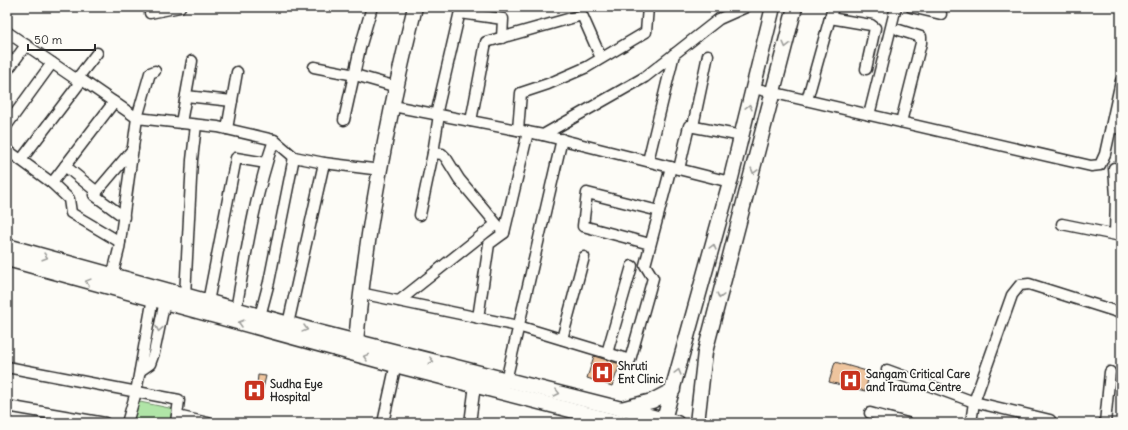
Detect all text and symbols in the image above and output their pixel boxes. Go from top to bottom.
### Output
scale bar [28,26,95,52]
text: 50 m [34,32,63,47]
one-way arrow [782,41,791,48]
one-way arrow [744,104,752,111]
one-way arrow [750,168,758,174]
one-way arrow [708,244,716,250]
one-way arrow [41,252,48,260]
one-way arrow [85,278,92,287]
one-way arrow [716,293,725,300]
one-way arrow [237,319,244,328]
one-way arrow [301,324,308,333]
one-way arrow [155,326,164,332]
one-way arrow [363,353,370,362]
one-way arrow [427,356,434,364]
hospital icon: Shruti Ent Clinic [590,359,616,385]
place label: Shruti Ent Clinic [618,359,664,386]
hospital icon: Sangam Critical Care and Trauma Centre [838,367,864,393]
place label: Sangam Critical Care and Trauma Centre [866,367,970,394]
one-way arrow [673,369,682,376]
hospital icon: Sudha Eye Hospital [242,377,268,403]
place label: Sudha Eye Hospital [270,377,323,405]
one-way arrow [553,388,560,396]

